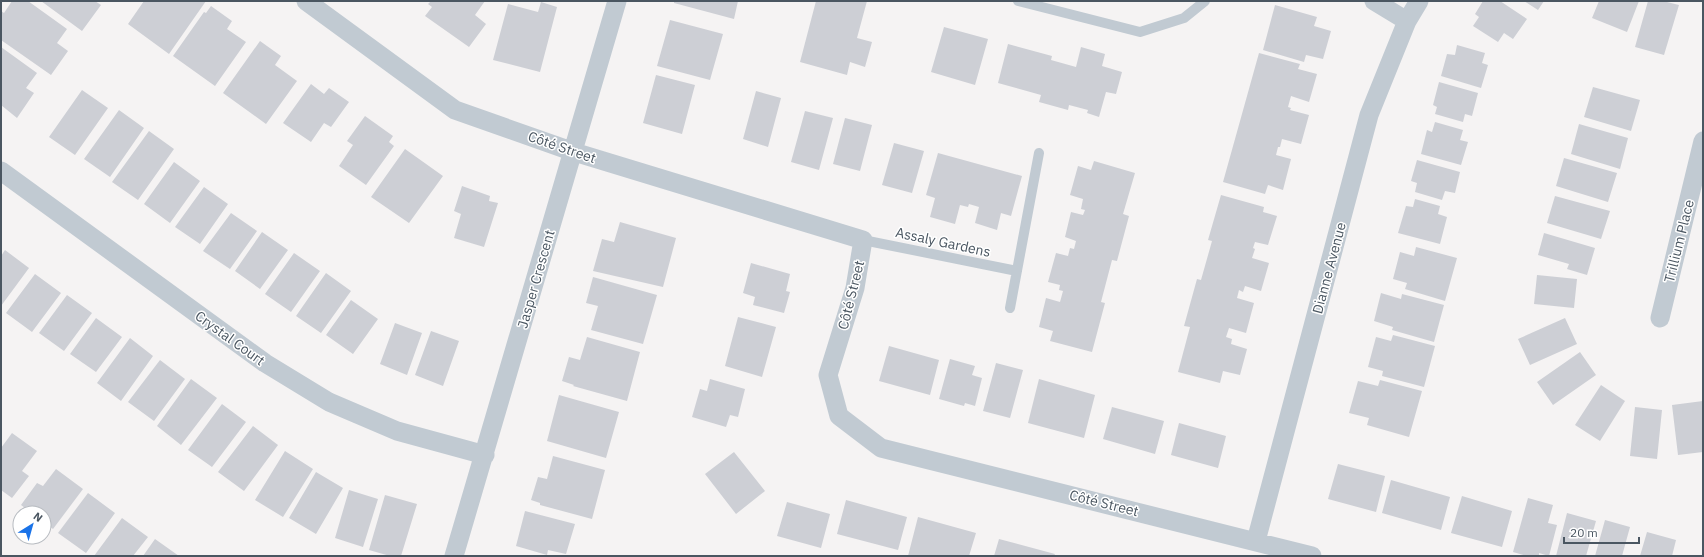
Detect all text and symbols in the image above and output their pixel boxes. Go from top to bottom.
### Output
street label: Côté Street [526,127,598,167]
street label: Trillium Place [1660,197,1698,284]
street label: Dianne Avenue [1308,220,1350,316]
street label: Assaly Gardens [894,223,992,261]
street label: Jasper Crescent [513,228,559,330]
street label: Côté Street [834,258,868,332]
street label: Crystal Court [192,307,268,369]
street label: Côté Street [1067,486,1141,520]
north arrow [12,505,52,545]
text: N [31,509,45,525]
scale bar [1564,519,1639,545]
text: 20 m [1570,525,1598,540]

